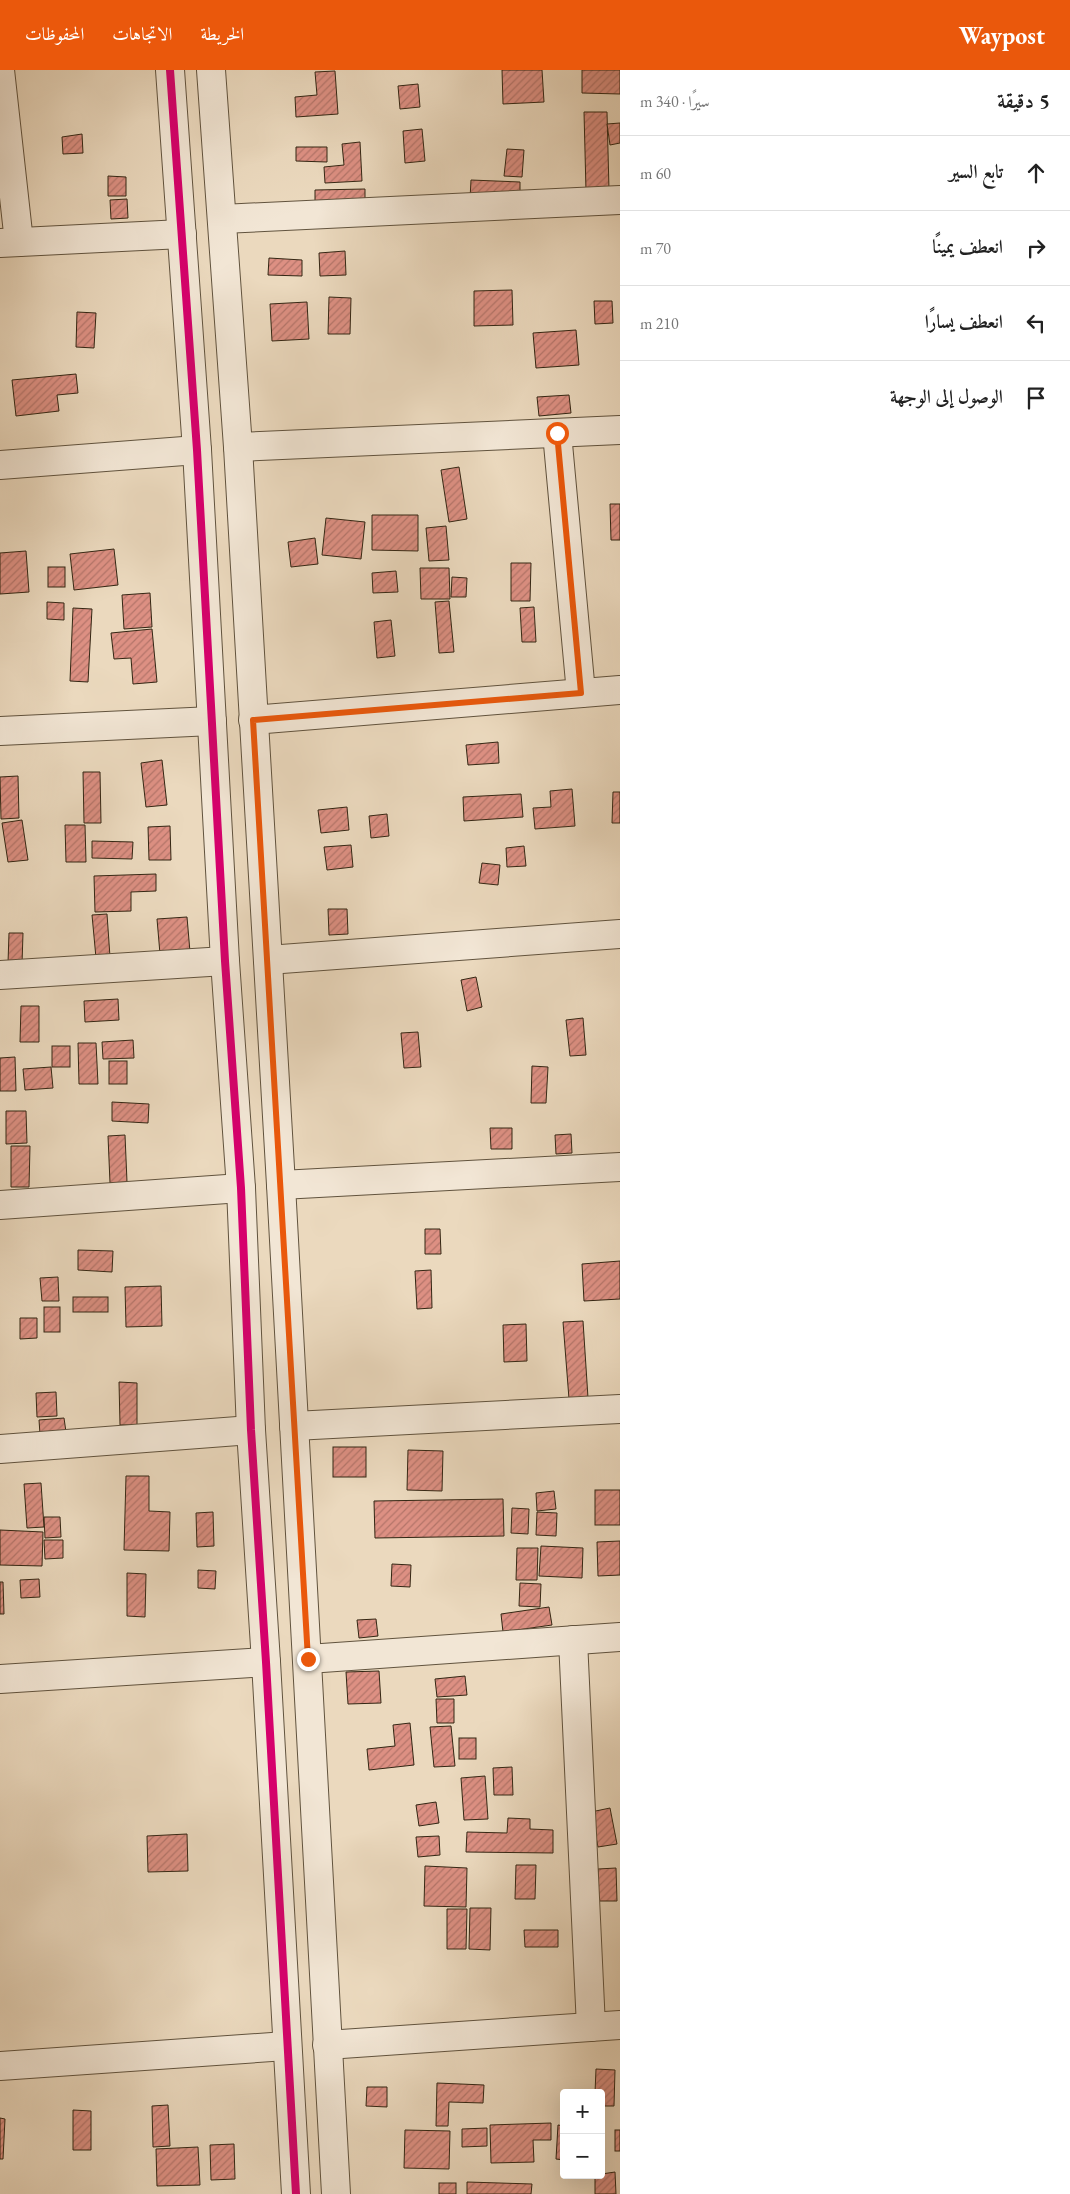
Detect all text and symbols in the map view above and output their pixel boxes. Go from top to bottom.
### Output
text: Waypost [959,20,1045,51]
text: المحفوظات [25,22,84,45]
text: الاتجاهات [112,22,172,45]
text: الخريطة [200,22,244,45]
text: 5 دقيقة [997,87,1050,114]
text: سيرًا · 340 m [640,91,710,112]
text: تابع السير [949,159,1003,184]
icon: ahead [1022,159,1050,187]
text: 60 m [640,163,671,184]
text: انعطف يمينًا [932,234,1003,259]
icon: right [1022,234,1050,262]
text: 70 m [640,238,671,259]
text: انعطف يسارًا [925,309,1003,334]
icon: left [1022,309,1050,337]
text: 210 m [640,313,679,334]
text: الوصول إلى الوجهة [890,384,1003,409]
icon: arrive [1022,384,1050,412]
route start [546,422,569,445]
route end [297,1648,320,1671]
map controls [560,2089,605,2179]
button: + [560,2089,605,2134]
button: − [560,2134,605,2179]

